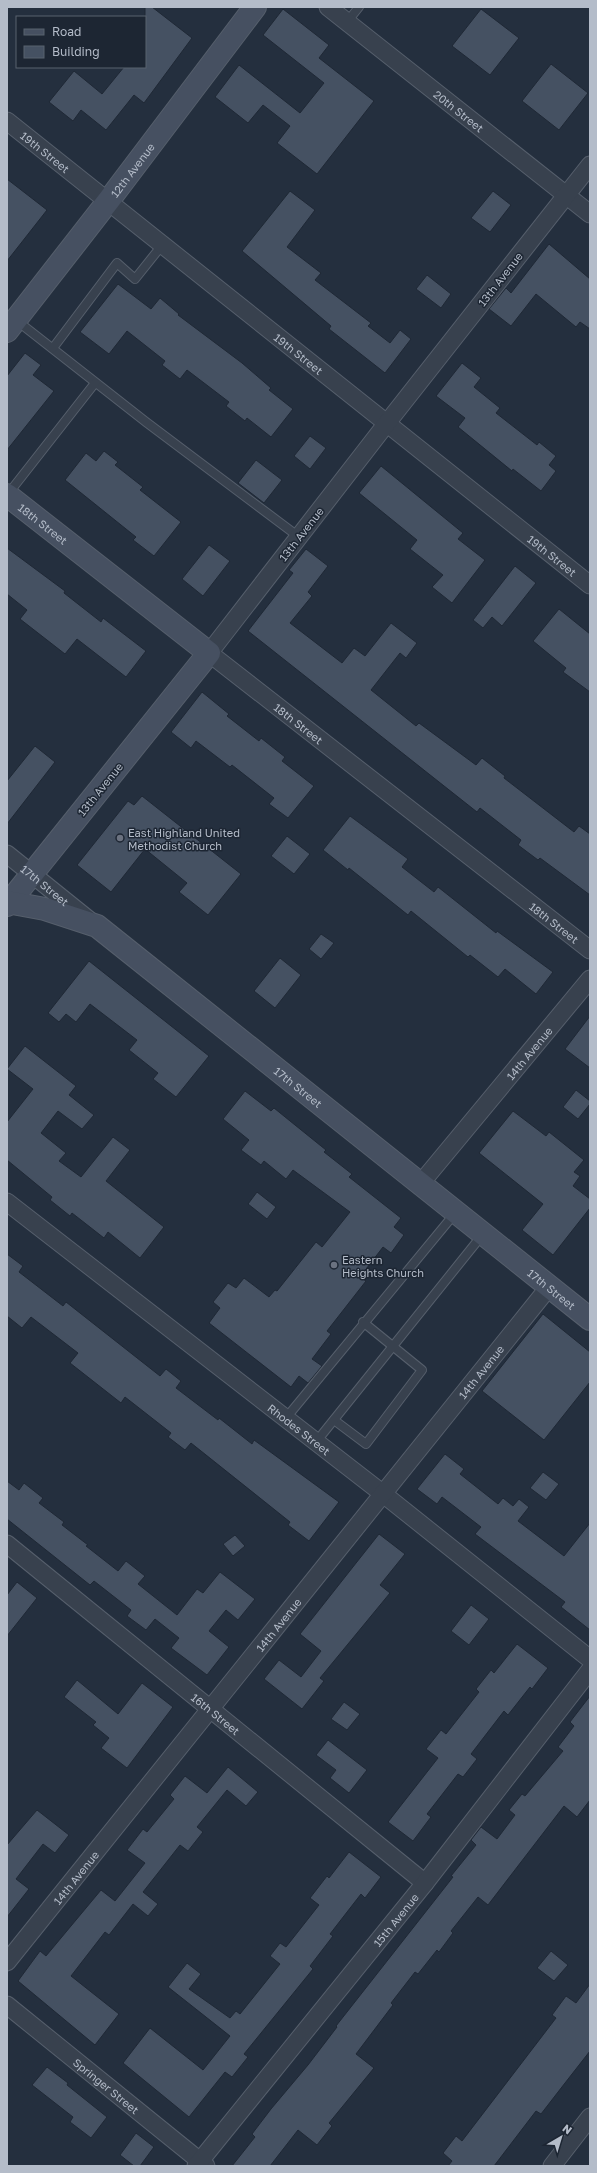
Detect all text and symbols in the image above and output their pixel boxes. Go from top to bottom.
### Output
legend [16,16,146,68]
text: Road [52,24,81,39]
text: Building [52,44,100,59]
street label: 20th Street [432,87,487,134]
street label: 19th Street [18,128,72,175]
street label: 12th Avenue [107,140,157,199]
street label: 13th Avenue [475,250,525,308]
street label: 19th Street [272,330,326,377]
street label: 18th Street [16,500,70,547]
street label: 13th Avenue [276,505,326,563]
street label: 19th Street [525,532,579,578]
street label: 18th Street [272,700,326,746]
street label: 13th Avenue [75,760,125,818]
place label: East Highland United Methodist Church [128,826,240,852]
marker: East Highland United Methodist Church [115,833,125,843]
street label: 17th Street [19,862,72,908]
street label: 18th Street [527,899,581,945]
street label: 14th Avenue [503,1024,555,1082]
street label: 17th Street [272,1064,325,1110]
place label: Eastern Heights Church [342,1253,424,1279]
marker: Eastern Heights Church [329,1260,339,1270]
street label: 17th Street [525,1265,578,1312]
street label: 14th Avenue [455,1342,506,1401]
street label: Rhodes Street [266,1401,333,1457]
street label: 14th Avenue [253,1595,303,1654]
street label: 16th Street [189,1690,243,1737]
street label: 14th Avenue [50,1848,101,1907]
street label: 15th Avenue [370,1890,421,1949]
street label: Springer Street [71,2055,142,2116]
north arrow [541,2117,581,2157]
text: N [560,2121,575,2136]

